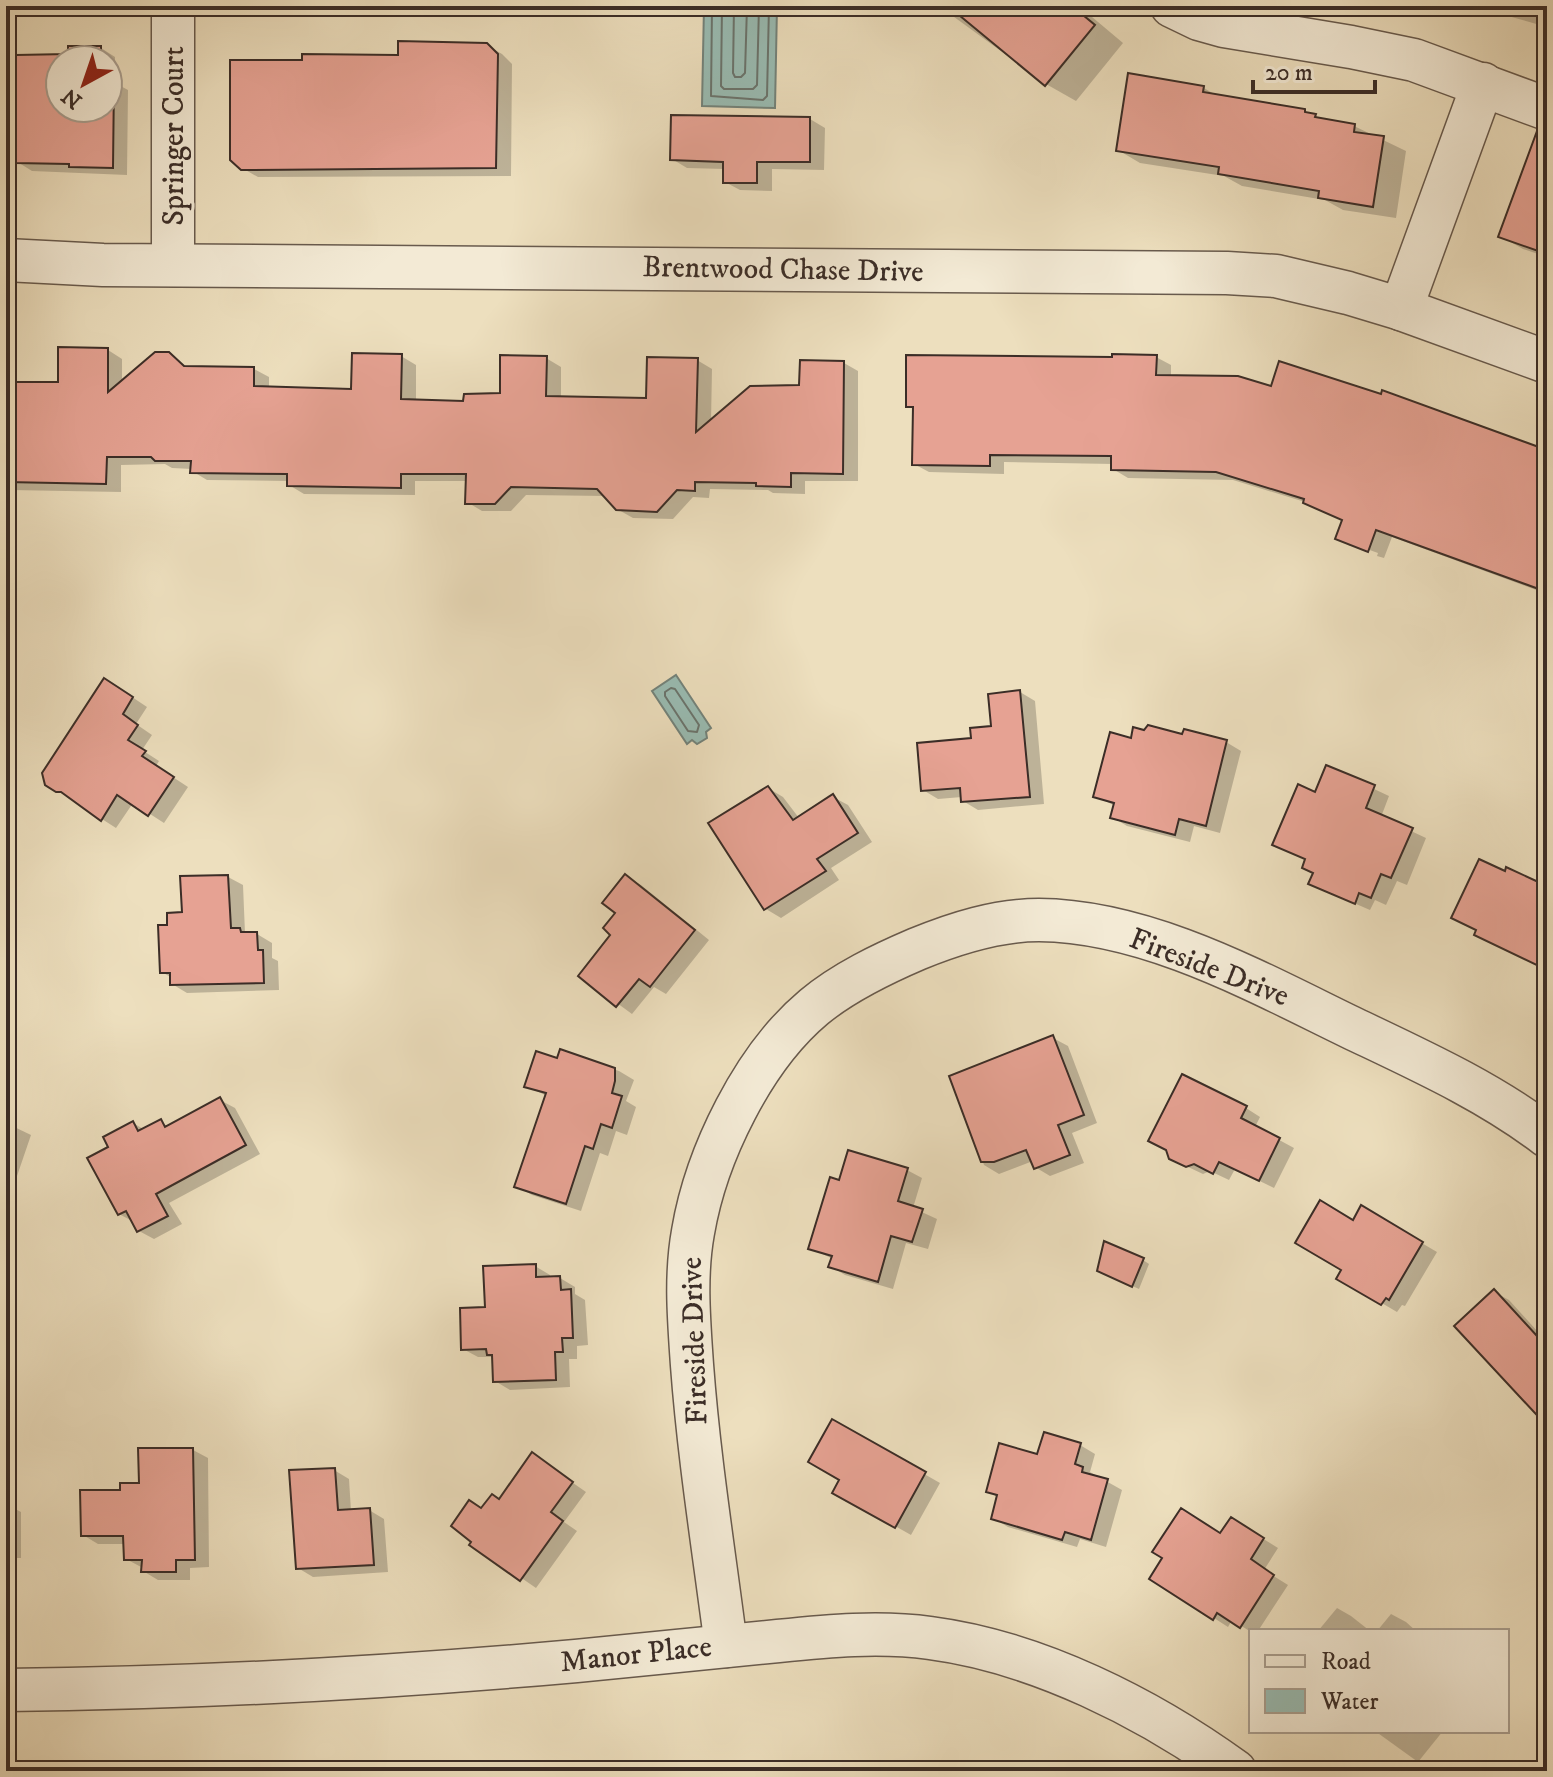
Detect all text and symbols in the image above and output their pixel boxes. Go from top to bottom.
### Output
north arrow [44,44,124,124]
scale bar [1253,44,1375,94]
street label: Springer Court [156,46,193,226]
text: 20 m [1265,58,1313,88]
text: N [57,82,88,114]
street label: Brentwood Chase Drive [642,249,924,291]
street label: Fireside Drive [1124,921,1294,1015]
street label: Fireside Drive [674,1256,716,1426]
street label: Manor Place [558,1629,714,1681]
legend [1249,1629,1509,1733]
text: Road [1321,1647,1371,1677]
text: Water [1320,1687,1378,1717]

